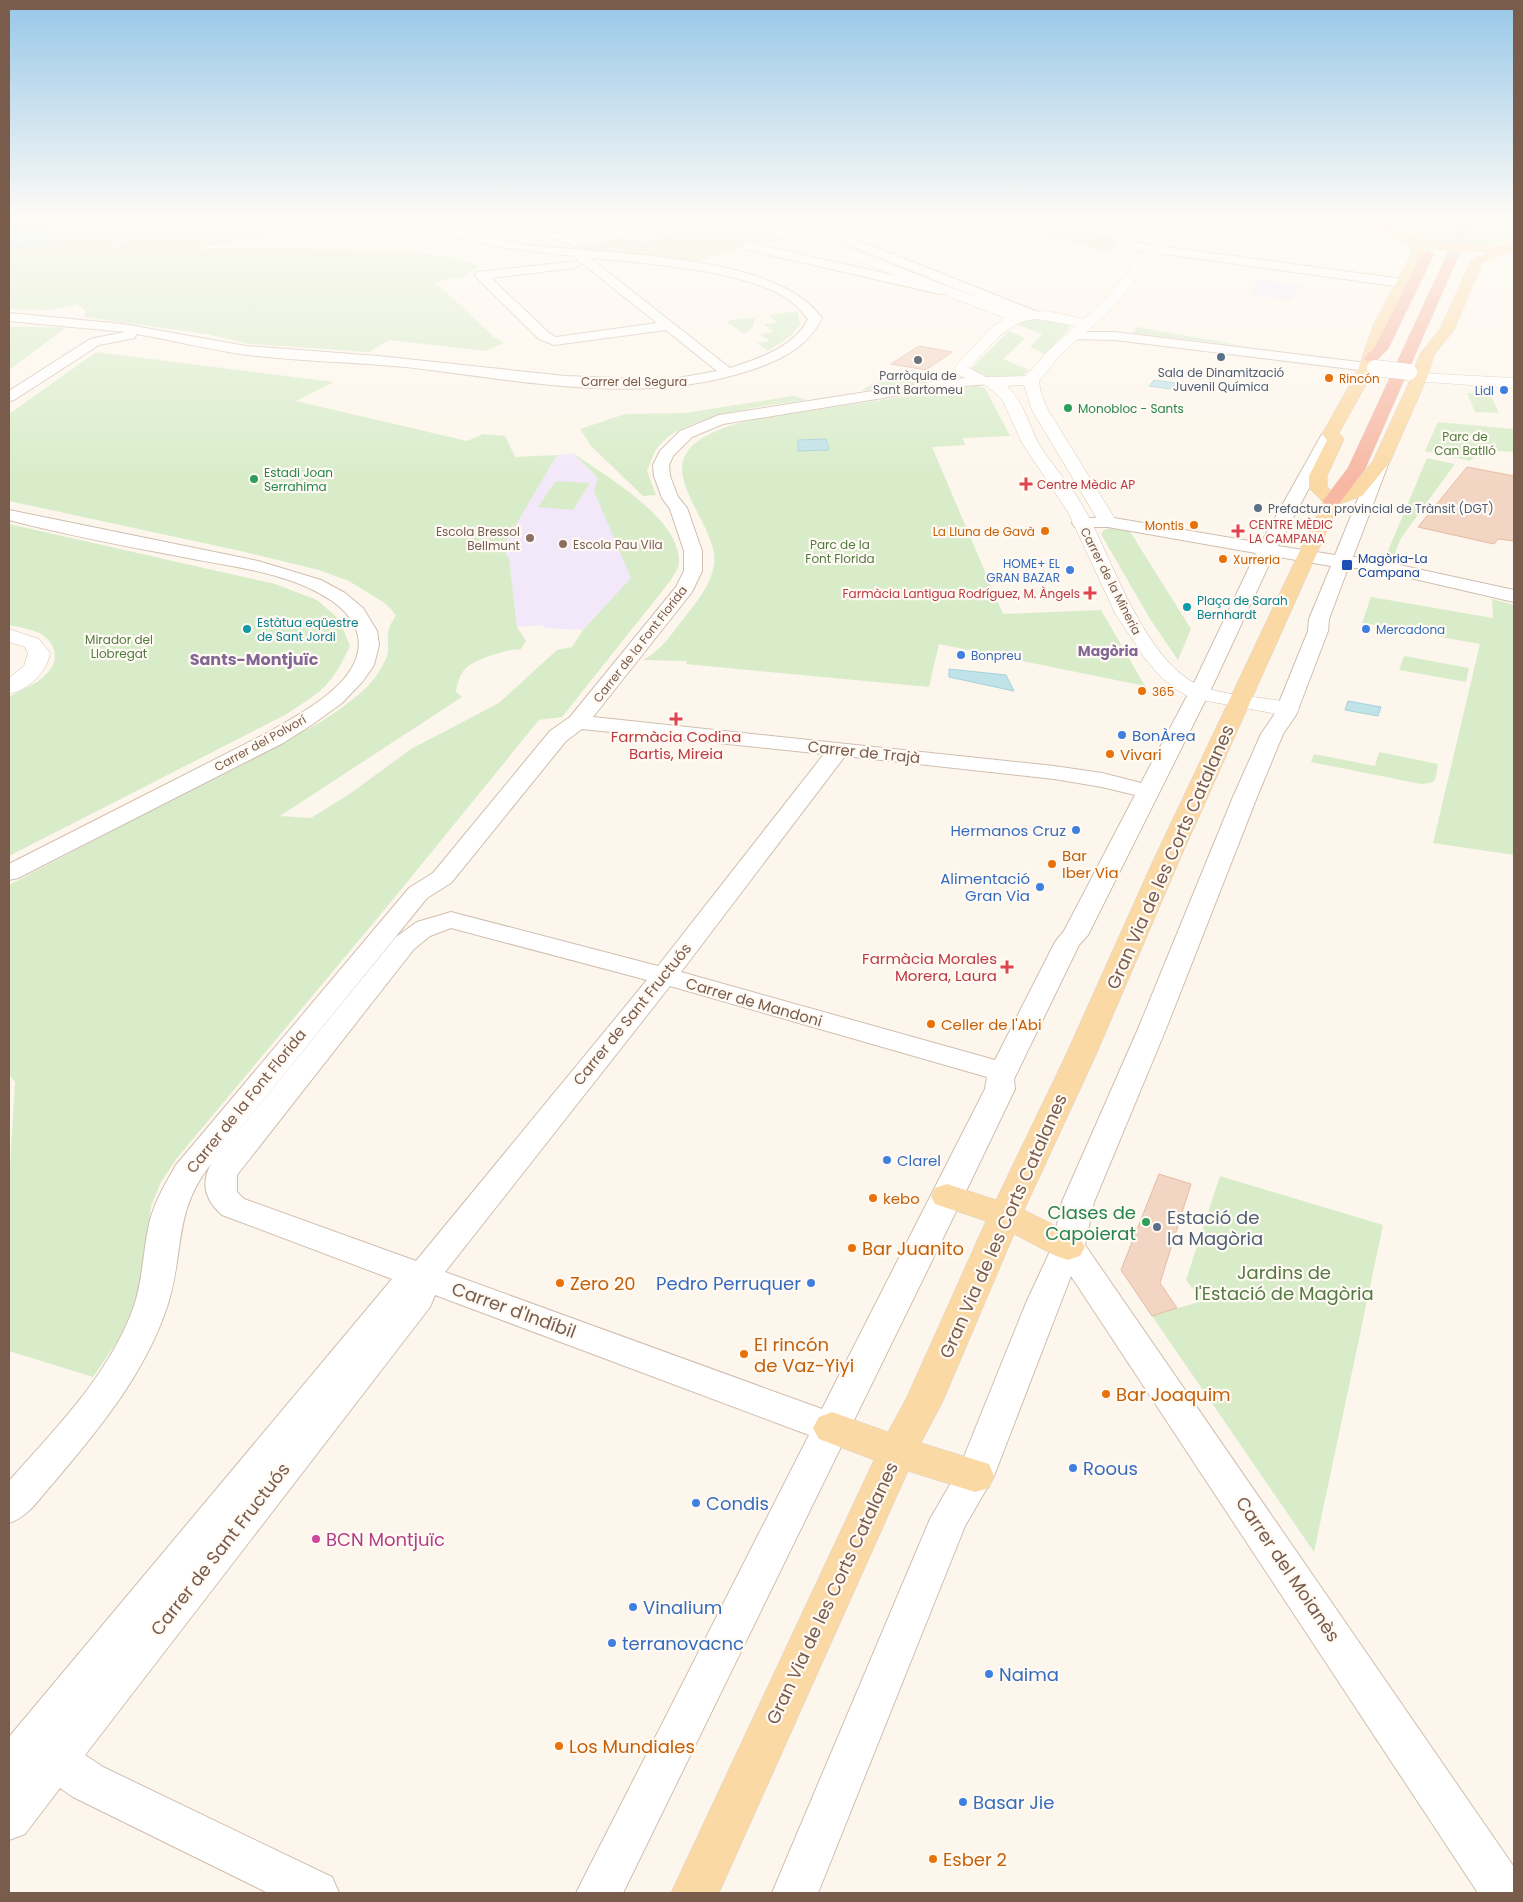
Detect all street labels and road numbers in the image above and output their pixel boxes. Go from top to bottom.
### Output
street label: Carrer del Segura [581,373,687,390]
street label: Carrer de la Mineria [1077,524,1145,638]
street label: Carrer de la Font Florida [589,582,691,706]
street label: Carrer del Polvorí [211,711,309,775]
street label: Gran Via de les Corts Catalanes [1100,721,1240,993]
street label: Carrer de Trajà [807,736,921,768]
street label: Carrer de Sant Fructuós [568,938,696,1090]
street label: Carrer de Mandoni [683,972,825,1032]
street label: Carrer de la Font Florida [181,1025,311,1177]
street label: Gran Via de les Corts Catalanes [933,1090,1073,1362]
street label: Carrer d'Indíbil [448,1276,580,1344]
street label: Carrer de Sant Fructuós [145,1457,295,1641]
street label: Gran Via de les Corts Catalanes [760,1458,904,1728]
street label: Carrer del Moianès [1230,1491,1346,1647]

